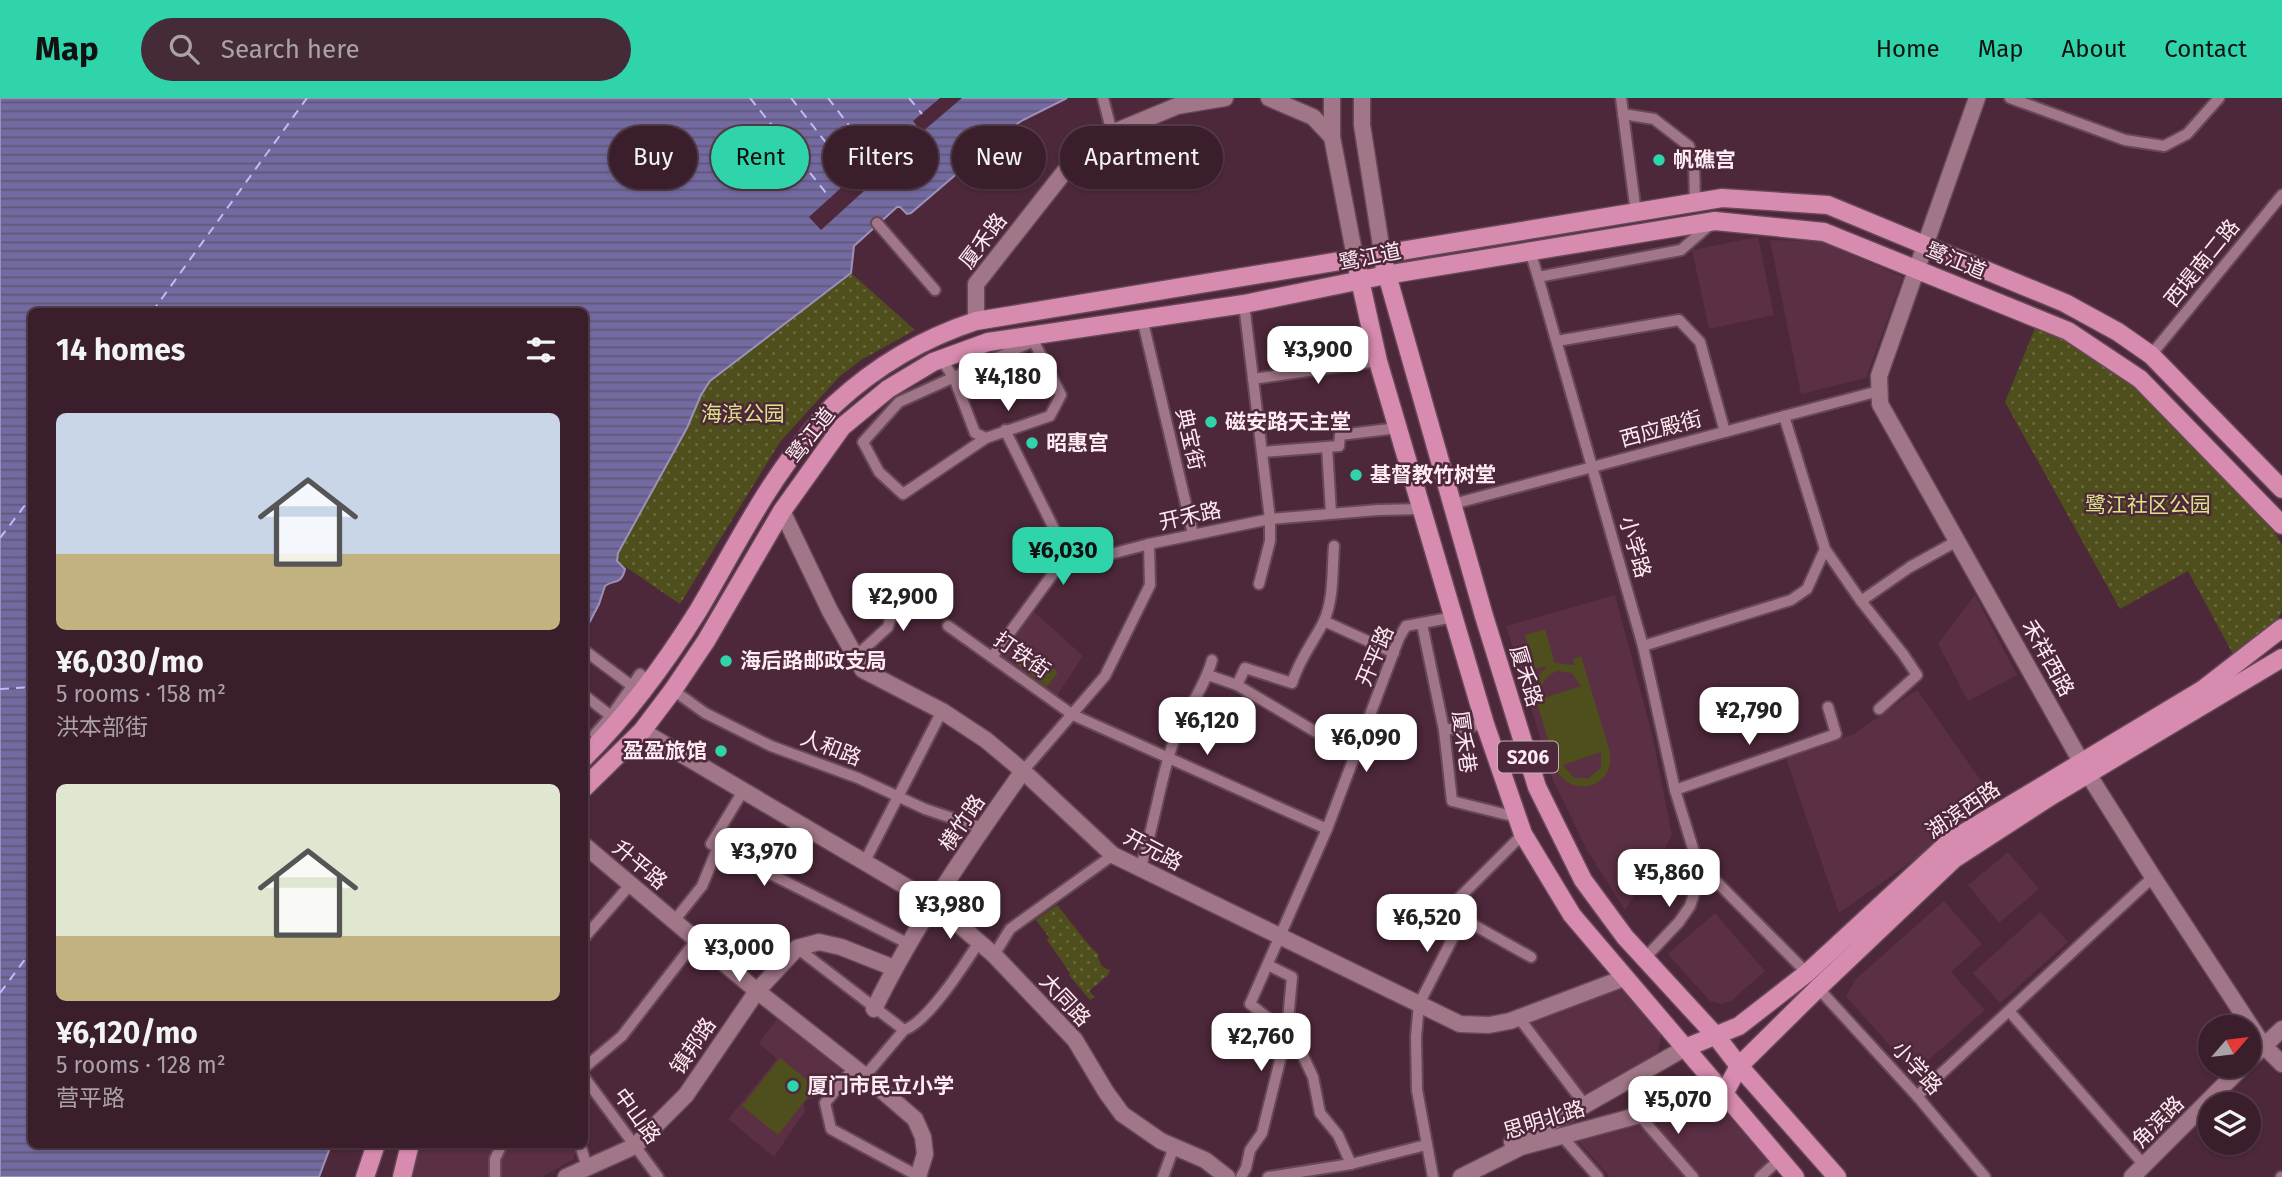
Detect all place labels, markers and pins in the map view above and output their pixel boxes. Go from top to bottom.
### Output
place label: 帆礁宫 [1673,147,1736,173]
marker: 帆礁宫 [1651,152,1667,168]
pin: ¥3,900 [1261,327,1375,386]
pin: ¥4,180 [951,354,1065,413]
place label: 磁安路天主堂 [1225,409,1351,435]
marker: 磁安路天主堂 [1203,414,1219,430]
place label: 昭惠宫 [1046,430,1109,456]
marker: 昭惠宫 [1024,435,1040,451]
place label: 基督教竹树堂 [1370,462,1496,488]
marker: 基督教竹树堂 [1348,467,1364,483]
pin: ¥6,030 [1006,528,1120,587]
pin: ¥2,900 [846,574,960,633]
place label: 海后路邮政支局 [740,648,887,674]
marker: 海后路邮政支局 [718,653,734,669]
pin: ¥2,790 [1692,688,1806,747]
pin: ¥6,120 [1150,698,1264,757]
pin: ¥6,090 [1309,714,1423,774]
place label: 盈盈旅馆 [623,738,707,764]
marker: 盈盈旅馆 [713,743,729,759]
pin: ¥3,970 [707,828,821,888]
pin: ¥5,860 [1612,850,1726,909]
pin: ¥3,980 [893,882,1007,941]
pin: ¥6,520 [1370,894,1484,954]
pin: ¥3,000 [682,924,796,984]
pin: ¥2,760 [1204,1014,1318,1073]
place label: 厦门市民立小学 [807,1073,954,1099]
pin: ¥5,070 [1621,1076,1735,1136]
marker: 厦门市民立小学 [785,1078,801,1094]

